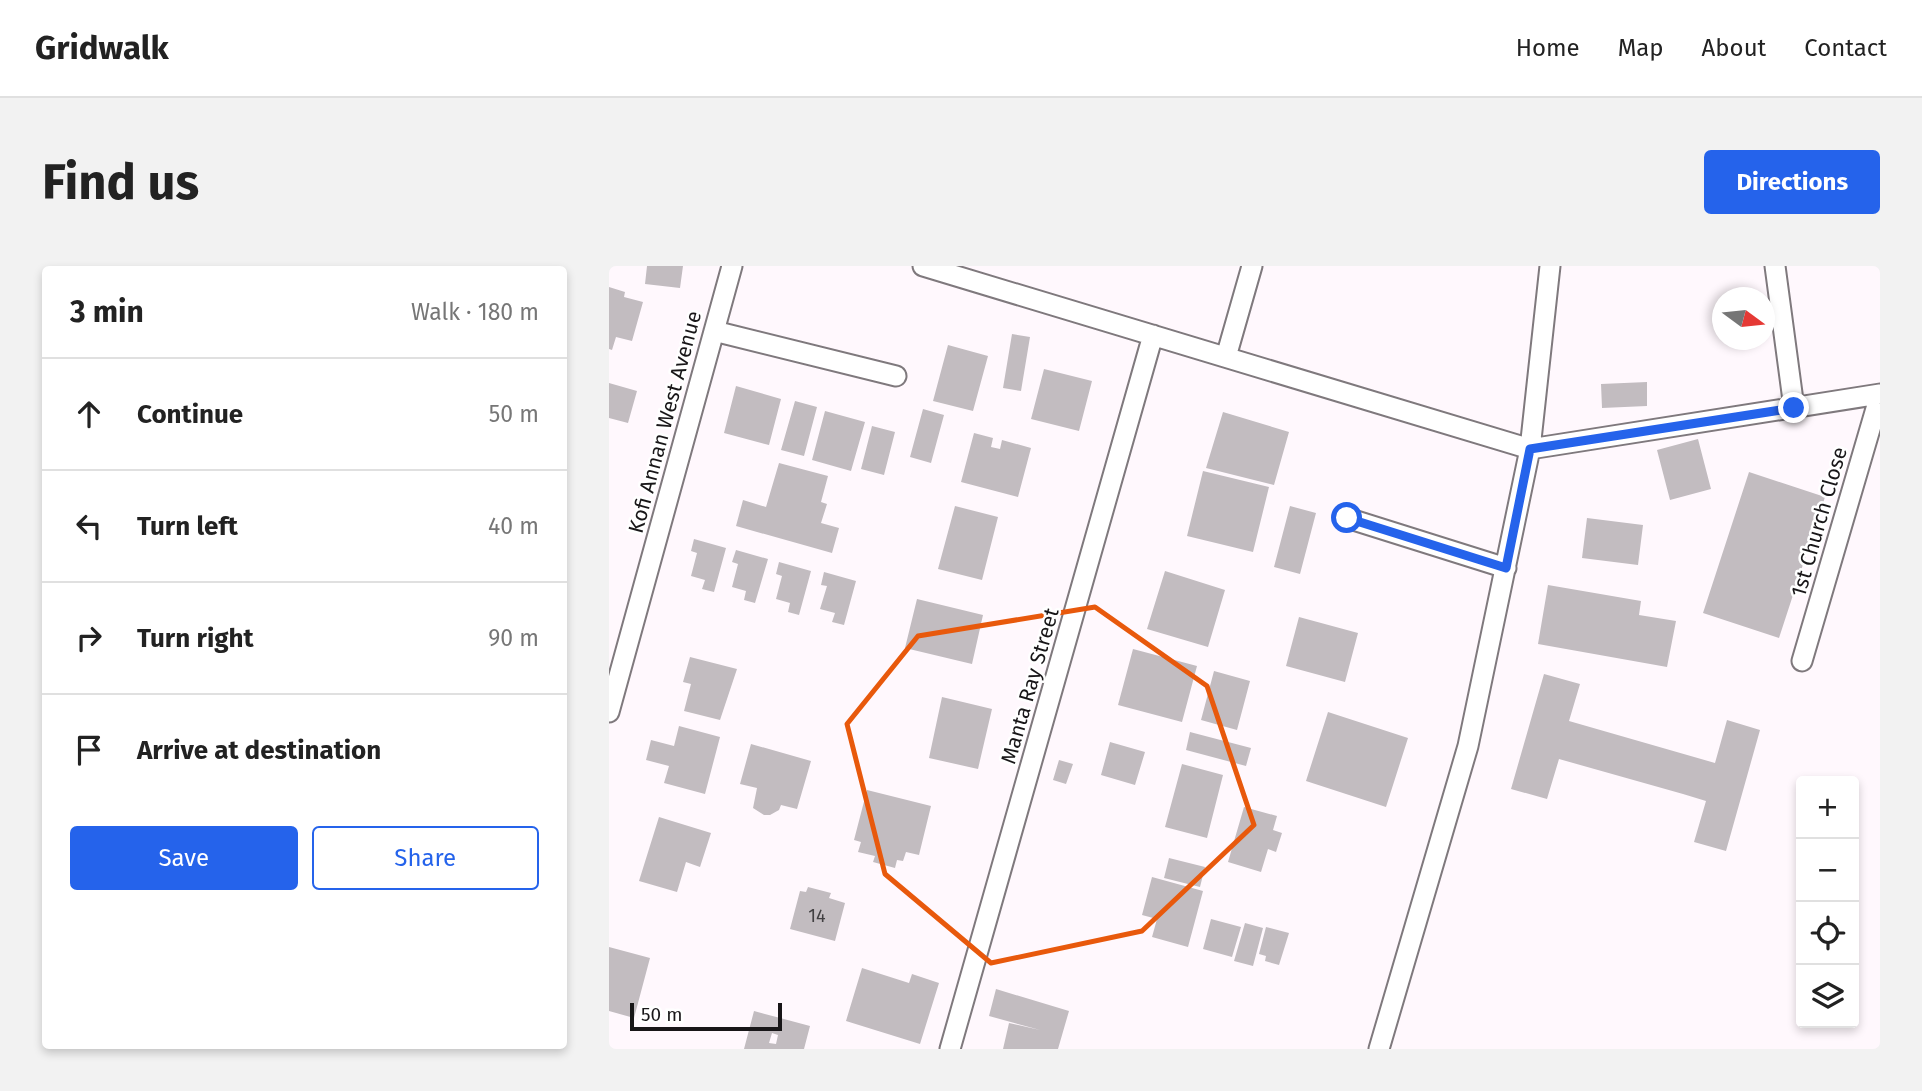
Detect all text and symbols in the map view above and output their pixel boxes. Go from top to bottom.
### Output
text: Gridwalk [35,28,169,68]
text: Home [1516,34,1580,62]
text: Map [1618,34,1664,62]
text: About [1702,34,1766,62]
text: Contact [1804,34,1887,62]
button: Directions [1704,150,1880,214]
text: Find us [42,153,199,212]
north arrow [1712,287,1775,350]
text: 3 min [70,294,144,330]
text: Walk · 180 m [411,298,539,326]
street label: Kofi Annan West Avenue [623,308,707,536]
route end [1778,392,1809,423]
icon: ahead [70,395,108,433]
text: Continue [137,399,243,430]
text: 50 m [489,400,539,428]
street label: 1st Church Close [1785,444,1853,600]
route start [1331,502,1362,533]
icon: left [70,507,108,545]
text: Turn left [137,511,238,542]
text: 40 m [488,512,539,540]
street label: Manta Ray Street [995,605,1065,767]
icon: right [70,619,108,657]
text: Turn right [137,623,254,654]
text: 90 m [488,624,539,652]
icon: arrive [70,731,108,769]
text: Arrive at destination [137,735,381,766]
map controls [1796,776,1859,1028]
button: + [1796,776,1859,839]
button: Save [70,826,298,890]
button: Share [312,826,539,890]
button: − [1796,839,1859,902]
button: locate [1796,902,1859,965]
house number: 14 [808,905,826,927]
button: layers [1796,965,1859,1028]
scale bar [630,1000,782,1032]
text: 50 m [641,1003,682,1026]

